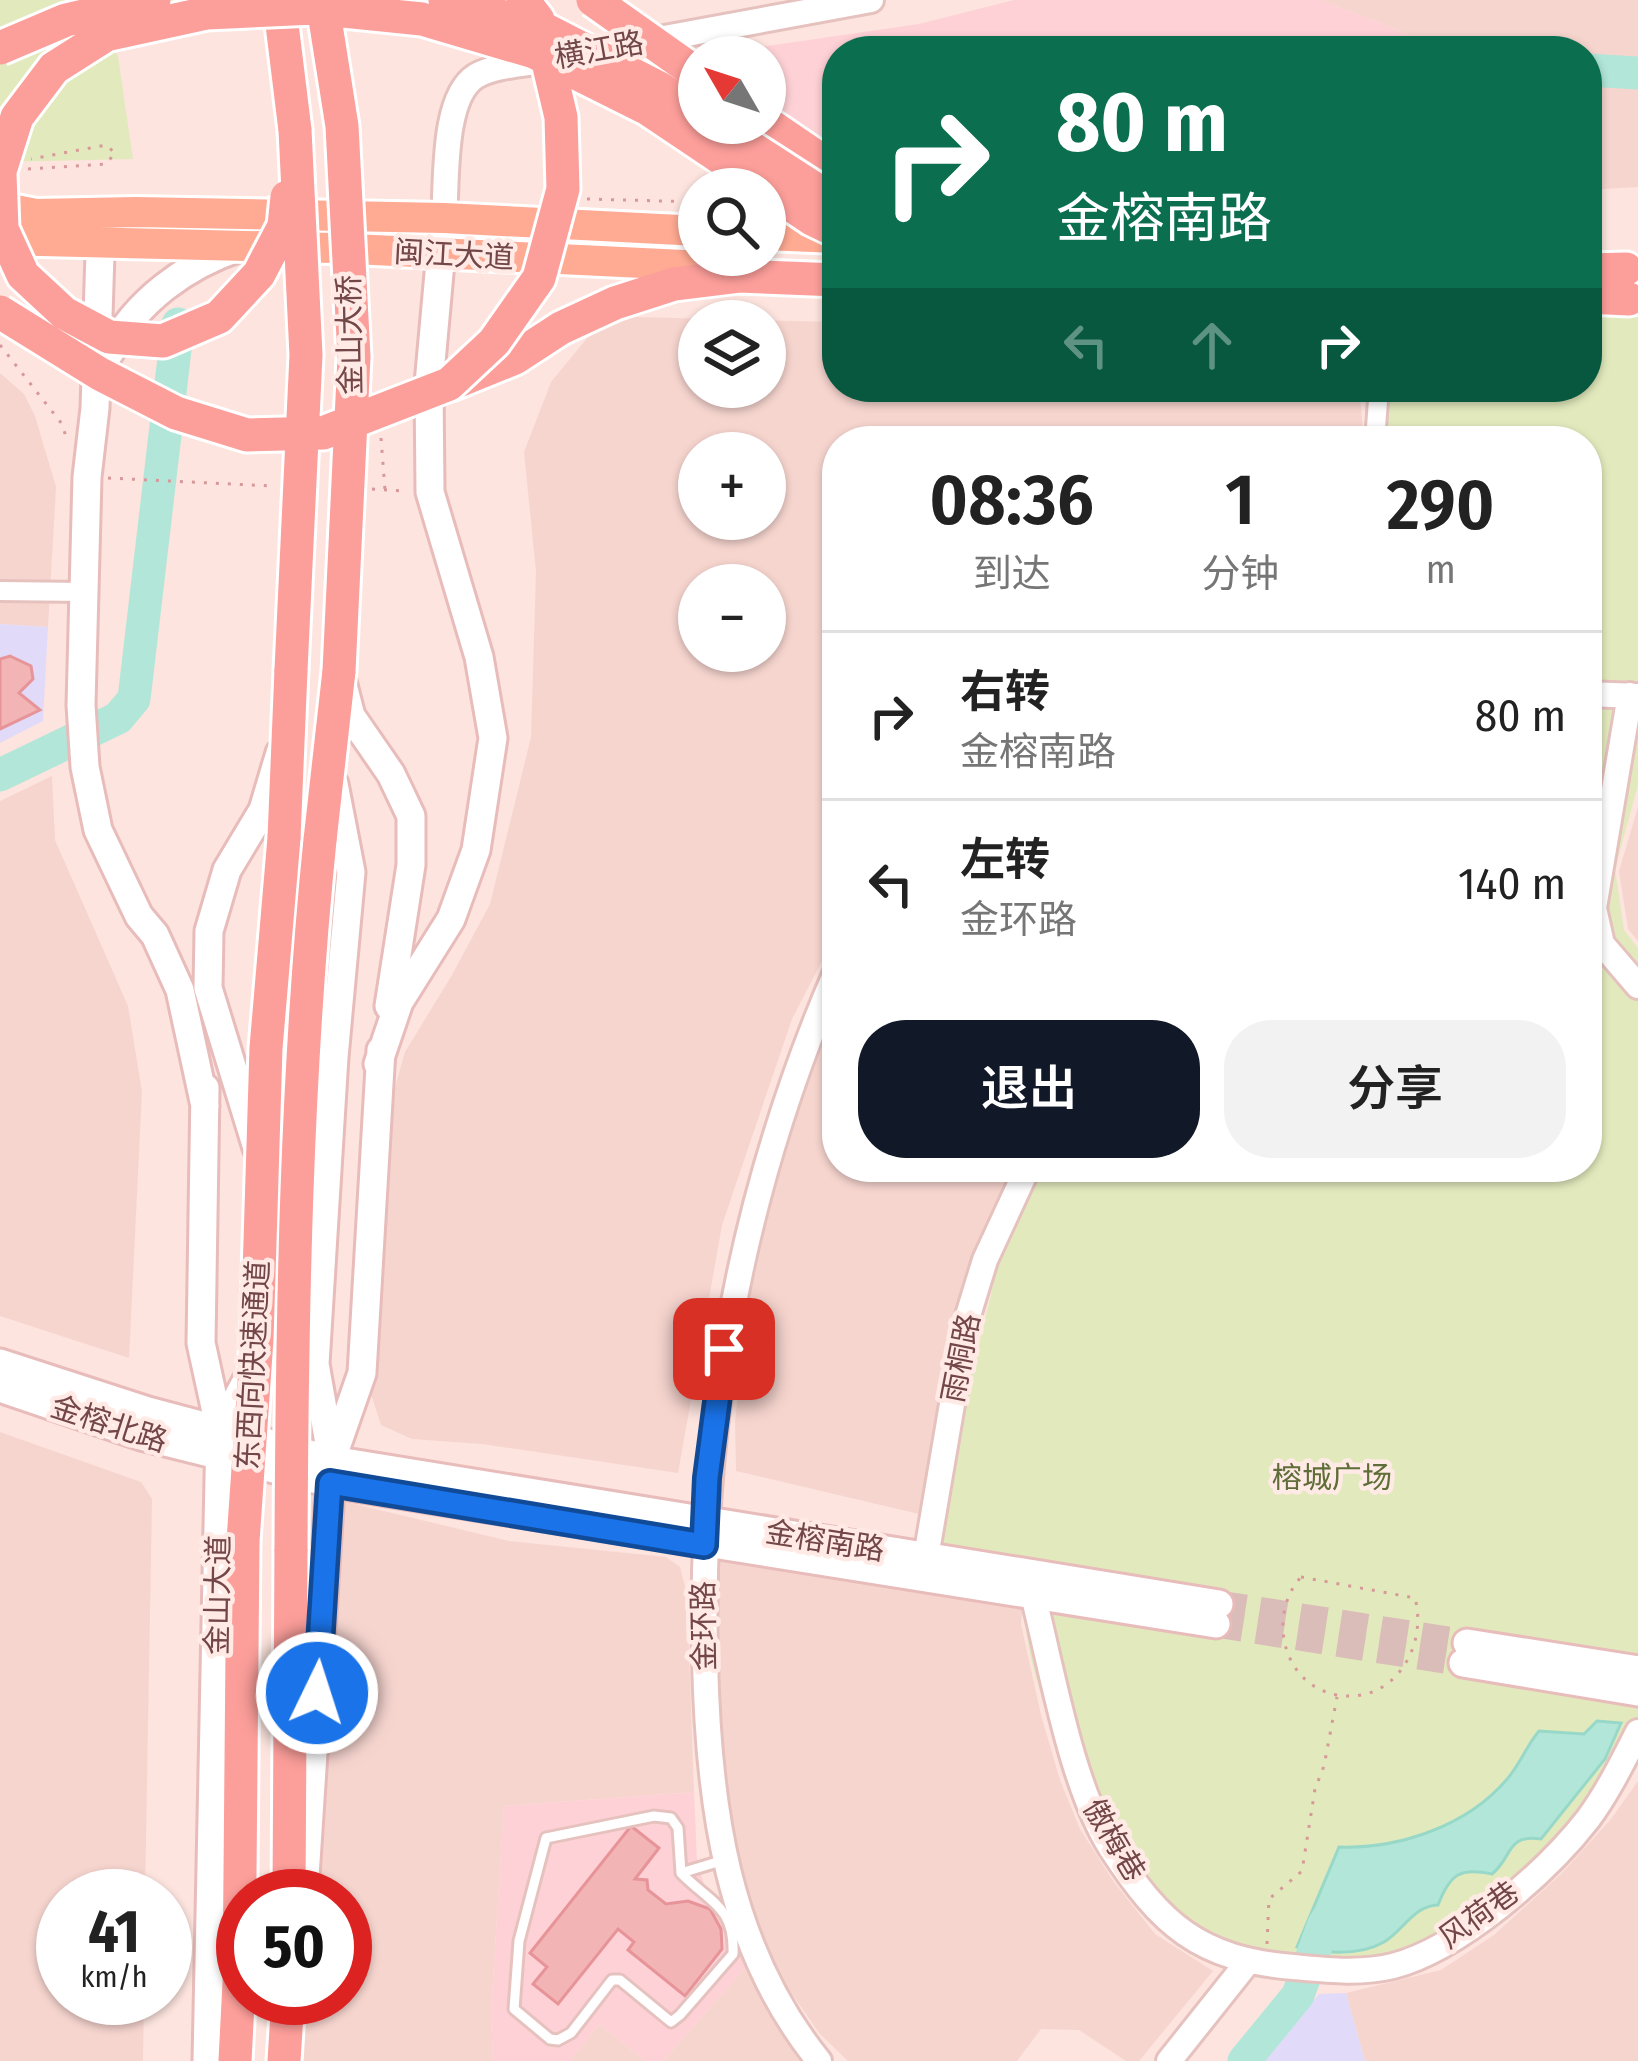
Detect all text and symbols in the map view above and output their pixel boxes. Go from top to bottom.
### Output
street label: 横江路 [552,24,646,76]
north arrow [678,36,786,144]
map controls [678,36,786,672]
text: 80 m [1056,72,1228,173]
icon: right [858,84,1014,240]
button: search [678,168,786,276]
text: 金榕南路 [1056,187,1272,251]
street label: 闽江大道 [393,234,515,276]
street label: 金山大桥 [331,275,369,395]
button: layers [678,300,786,408]
icon: left [1053,312,1119,378]
icon: ahead [1179,312,1245,378]
icon: right [1305,312,1371,378]
button: + [678,432,786,540]
text: 08:36 [929,457,1094,543]
text: 1 [1225,457,1255,543]
text: 290 [1387,462,1495,548]
text: m [1426,547,1456,593]
text: 到达 [973,551,1051,597]
text: 分钟 [1201,551,1279,597]
button: − [678,564,786,672]
text: 右转 [960,665,1050,719]
icon: right [858,683,924,749]
text: 80 m [1475,689,1566,743]
text: 金榕南路 [960,729,1116,775]
text: 左转 [960,833,1050,887]
icon: left [858,851,924,917]
text: 140 m [1458,857,1566,911]
text: 金环路 [960,897,1077,943]
button: 退出 [858,1020,1200,1158]
button: 分享 [1224,1020,1566,1158]
street label: 东西向快速通道 [230,1259,276,1471]
pin [673,1298,775,1400]
street label: 雨桐路 [935,1310,987,1406]
icon: arrive [691,1316,757,1382]
street label: 金榕北路 [46,1388,172,1460]
park label: 榕城广场 [1272,1460,1392,1496]
street label: 金榕南路 [763,1514,887,1568]
street label: 金山大道 [199,1535,237,1655]
street label: 金环路 [685,1581,723,1671]
position arrow [254,1630,380,1756]
street label: 傲梅巷 [1075,1792,1153,1888]
speed limit sign: 50 [216,1869,372,2025]
street label: 风荷巷 [1432,1874,1526,1956]
text: 41 [88,1896,140,1968]
text: km/h [81,1959,147,1995]

